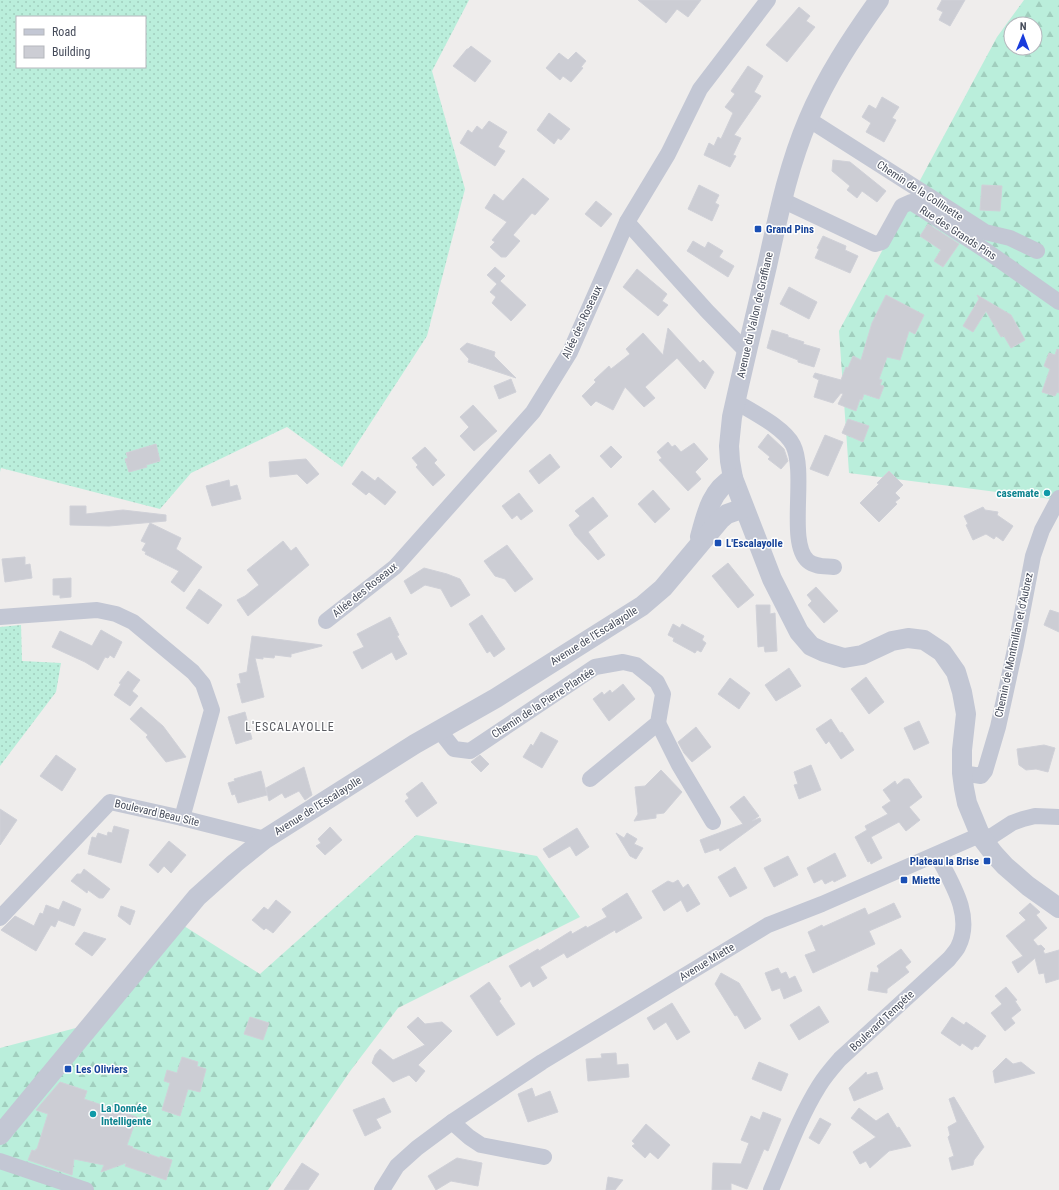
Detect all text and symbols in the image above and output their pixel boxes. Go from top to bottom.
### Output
legend [16,16,146,68]
north arrow [1003,16,1043,56]
text: N [1020,20,1027,33]
text: Road [52,25,76,39]
text: Building [52,45,90,59]
street label: Chemin de la Collinette [874,158,966,224]
street label: Rue des Grands Pins [917,203,999,263]
place label: Grand Pins [766,223,814,236]
marker: Grand Pins [753,224,763,234]
street label: Avenue du Vallon de Graffiane [734,251,776,379]
street label: Allée des Roseaux [559,283,605,361]
place label: casemate [997,487,1039,500]
marker: casemate [1042,488,1052,498]
place label: L'Escalayolle [726,537,783,550]
marker: L'Escalayolle [713,538,723,548]
street label: Allée des Roseaux [330,560,400,620]
street label: Chemin de Montmillan et d'Aubrez [992,571,1036,719]
street label: Avenue de l'Escalayolle [548,604,640,668]
street label: Chemin de la Pierre Plantée [489,665,597,741]
district label: L'ESCALAYOLLE [245,720,335,734]
street label: Avenue de l'Escalayolle [272,774,364,838]
street label: Boulevard Beau Site [113,797,201,829]
place label: Plateau la Brise [910,855,979,868]
marker: Plateau la Brise [982,856,992,866]
place label: Miette [912,874,940,887]
marker: Miette [899,875,909,885]
street label: Avenue Miette [677,940,737,984]
street label: Boulevard Tempête [847,988,917,1054]
place label: Les Oliviers [76,1063,128,1076]
marker: Les Oliviers [63,1064,73,1074]
place label: La Donnée Intelligente [101,1102,151,1128]
marker: La Donnée Intelligente [88,1109,98,1119]

